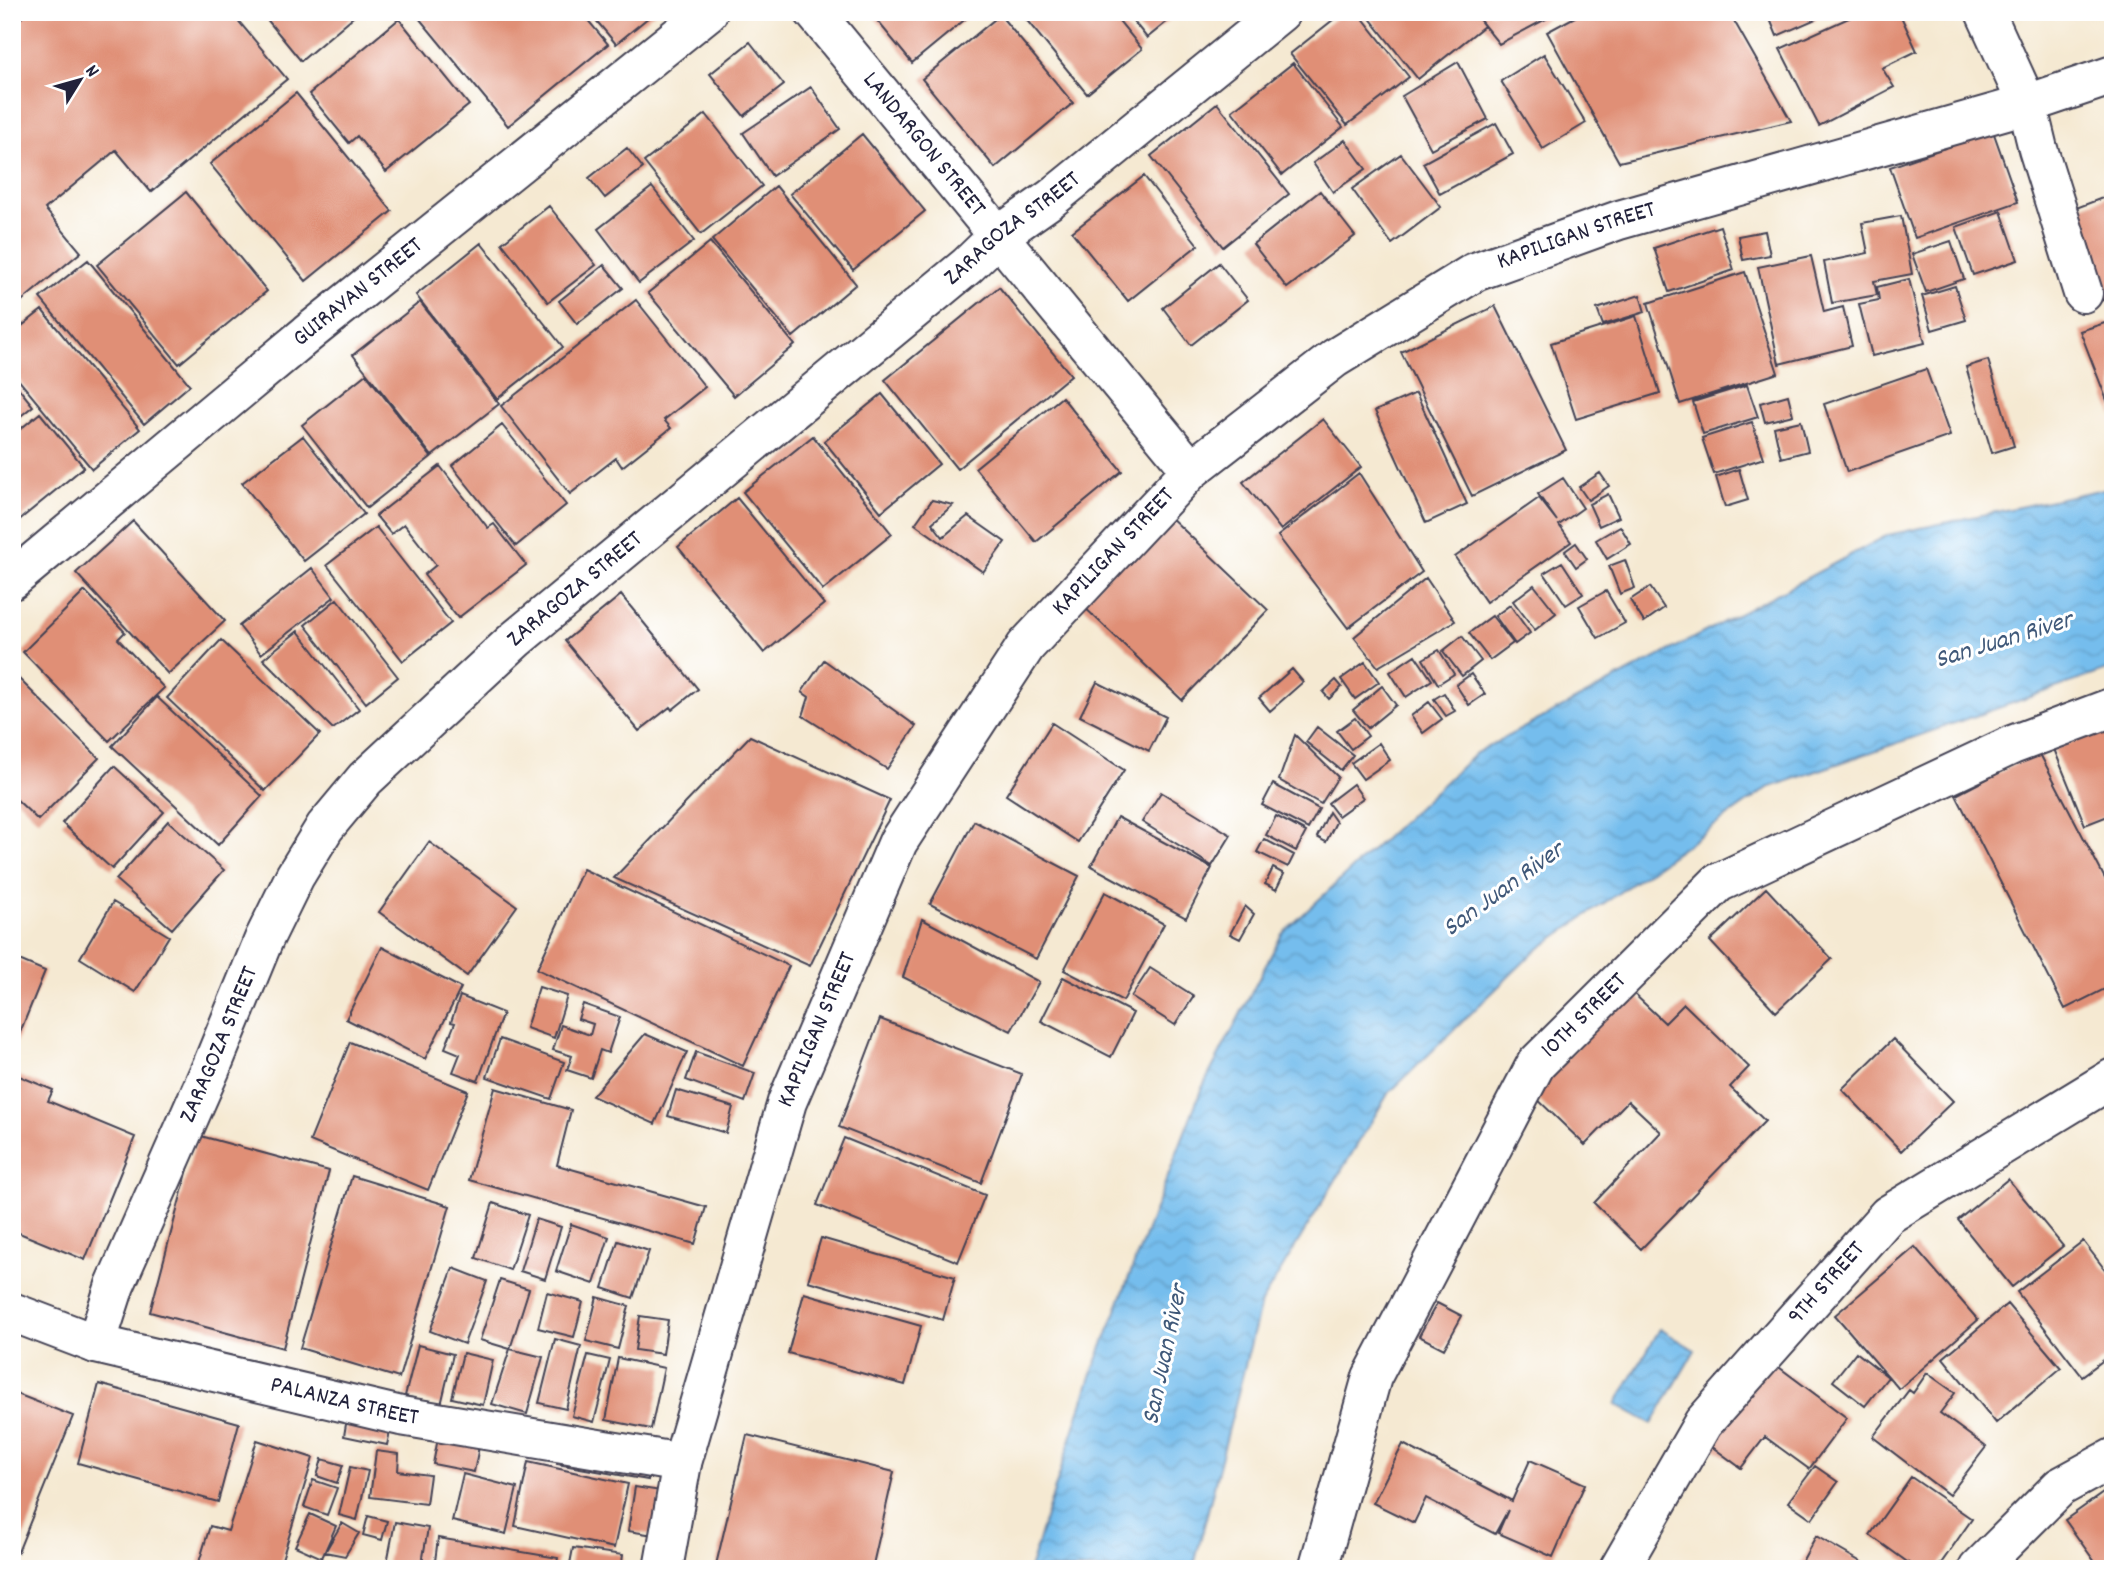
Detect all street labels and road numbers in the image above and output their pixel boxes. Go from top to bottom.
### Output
street label: LANDARGON STREET [853,65,993,225]
street label: ZARAGOZA STREET [937,164,1089,295]
street label: KAPILIGAN STREET [1492,193,1660,280]
street label: GUIRAYAN STREET [286,230,431,356]
street label: KAPILIGAN STREET [1045,480,1183,624]
street label: ZARAGOZA STREET [500,523,651,656]
street label: KAPILIGAN STREET [770,947,866,1113]
street label: ZARAGOZA STREET [172,961,268,1129]
street label: 10TH STREET [1534,965,1635,1066]
street label: 9TH STREET [1780,1234,1874,1333]
street label: PALANZA STREET [267,1369,421,1436]

